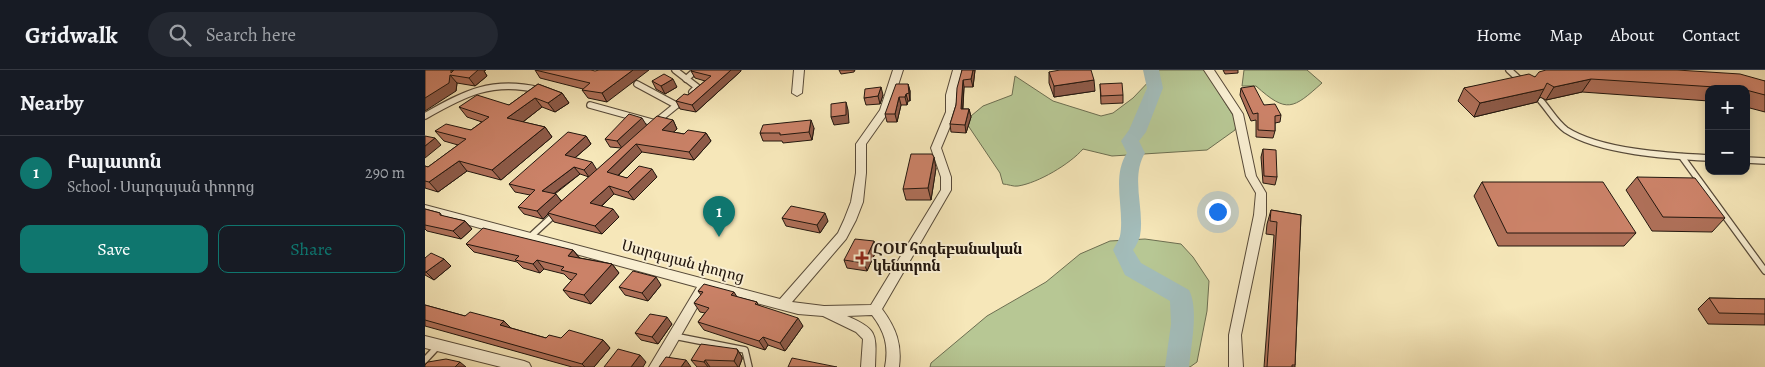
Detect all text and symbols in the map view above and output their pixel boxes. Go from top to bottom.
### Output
search box [148,12,498,57]
text: Gridwalk [25,19,118,51]
icon: search [166,21,194,49]
text: Search here [206,22,296,48]
text: Home [1476,23,1521,47]
text: Map [1549,23,1582,47]
text: About [1610,23,1654,47]
text: Contact [1682,23,1740,47]
map controls [1705,85,1750,175]
button: + [1705,85,1750,130]
text: Nearby [20,89,83,117]
button: − [1705,130,1750,175]
text: Բալատոն [67,149,161,175]
text: 1 [33,162,39,184]
text: 290 m [365,162,405,184]
text: School · Սարգսյան փողոց [67,176,255,198]
pin: 1 [703,196,735,237]
your location [1205,199,1231,225]
button: Save [20,225,208,273]
button: Share [218,225,405,273]
street label: Սարգսյան փողոց [619,235,747,287]
place label: ՀՕՄ հոգեբանական կենտրոն [873,239,1022,276]
marker: ՀՕՄ հոգեբանական կենտրոն [855,251,869,265]

